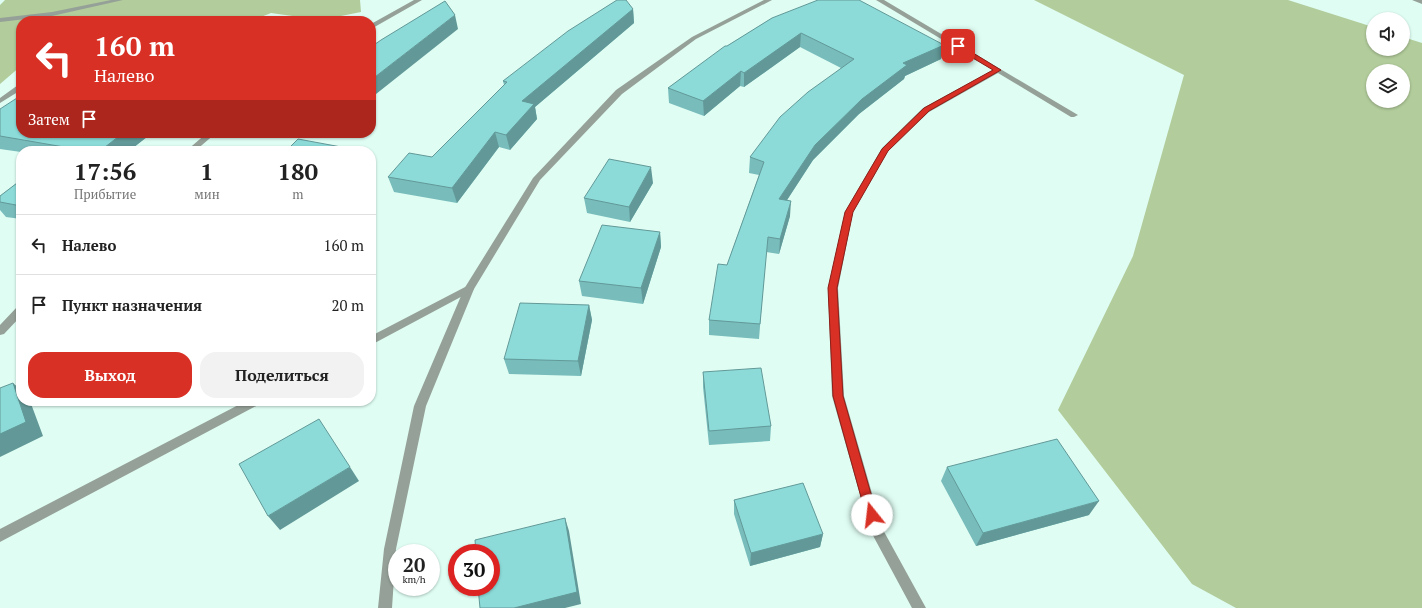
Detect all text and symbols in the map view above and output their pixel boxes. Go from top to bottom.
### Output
map controls [1366,12,1410,108]
button: sound [1366,12,1410,56]
text: 160 m [94,27,175,64]
pin [941,29,975,63]
icon: left [28,32,80,84]
icon: arrive [947,35,969,57]
text: Налево [94,63,154,87]
button: layers [1366,64,1410,108]
icon: arrive [78,108,100,130]
text: Затем [28,109,70,129]
text: 17:56 [74,155,136,187]
text: 1 [200,155,214,187]
text: 180 [277,155,318,187]
text: Прибытие [74,185,136,203]
text: мин [194,185,220,203]
text: m [292,185,303,203]
icon: left [28,234,50,256]
text: Налево [62,235,116,255]
text: 160 m [323,235,364,255]
icon: arrive [28,294,50,316]
text: Пункт назначения [62,295,202,315]
text: 20 m [331,295,364,315]
button: Выход [28,352,192,398]
button: Поделиться [200,352,364,398]
position arrow [851,494,893,536]
speed limit sign: 30 [448,544,500,596]
text: 20 [403,551,425,578]
text: km/h [402,573,426,586]

